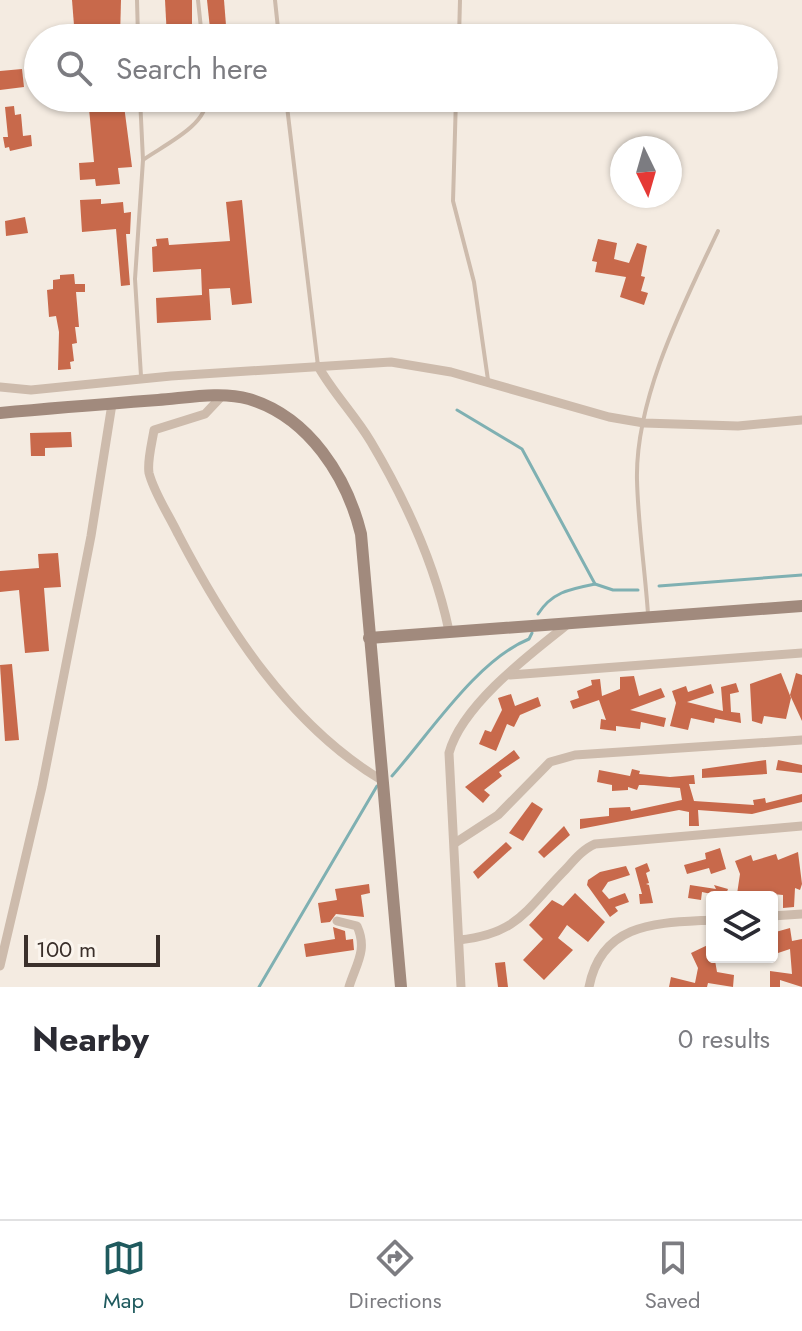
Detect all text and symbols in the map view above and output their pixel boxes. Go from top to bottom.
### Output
search box [24,24,778,112]
icon: search [52,46,96,90]
text: Search here [116,47,268,90]
north arrow [610,136,682,208]
map controls [706,891,778,963]
button: layers [706,891,778,963]
scale bar [24,931,160,967]
text: 100 m [36,933,96,965]
text: Nearby [32,1015,149,1064]
text: 0 results [678,1020,770,1058]
tab: Map [102,1236,146,1316]
tab: Directions [349,1236,442,1316]
tab: Saved [645,1236,700,1316]

